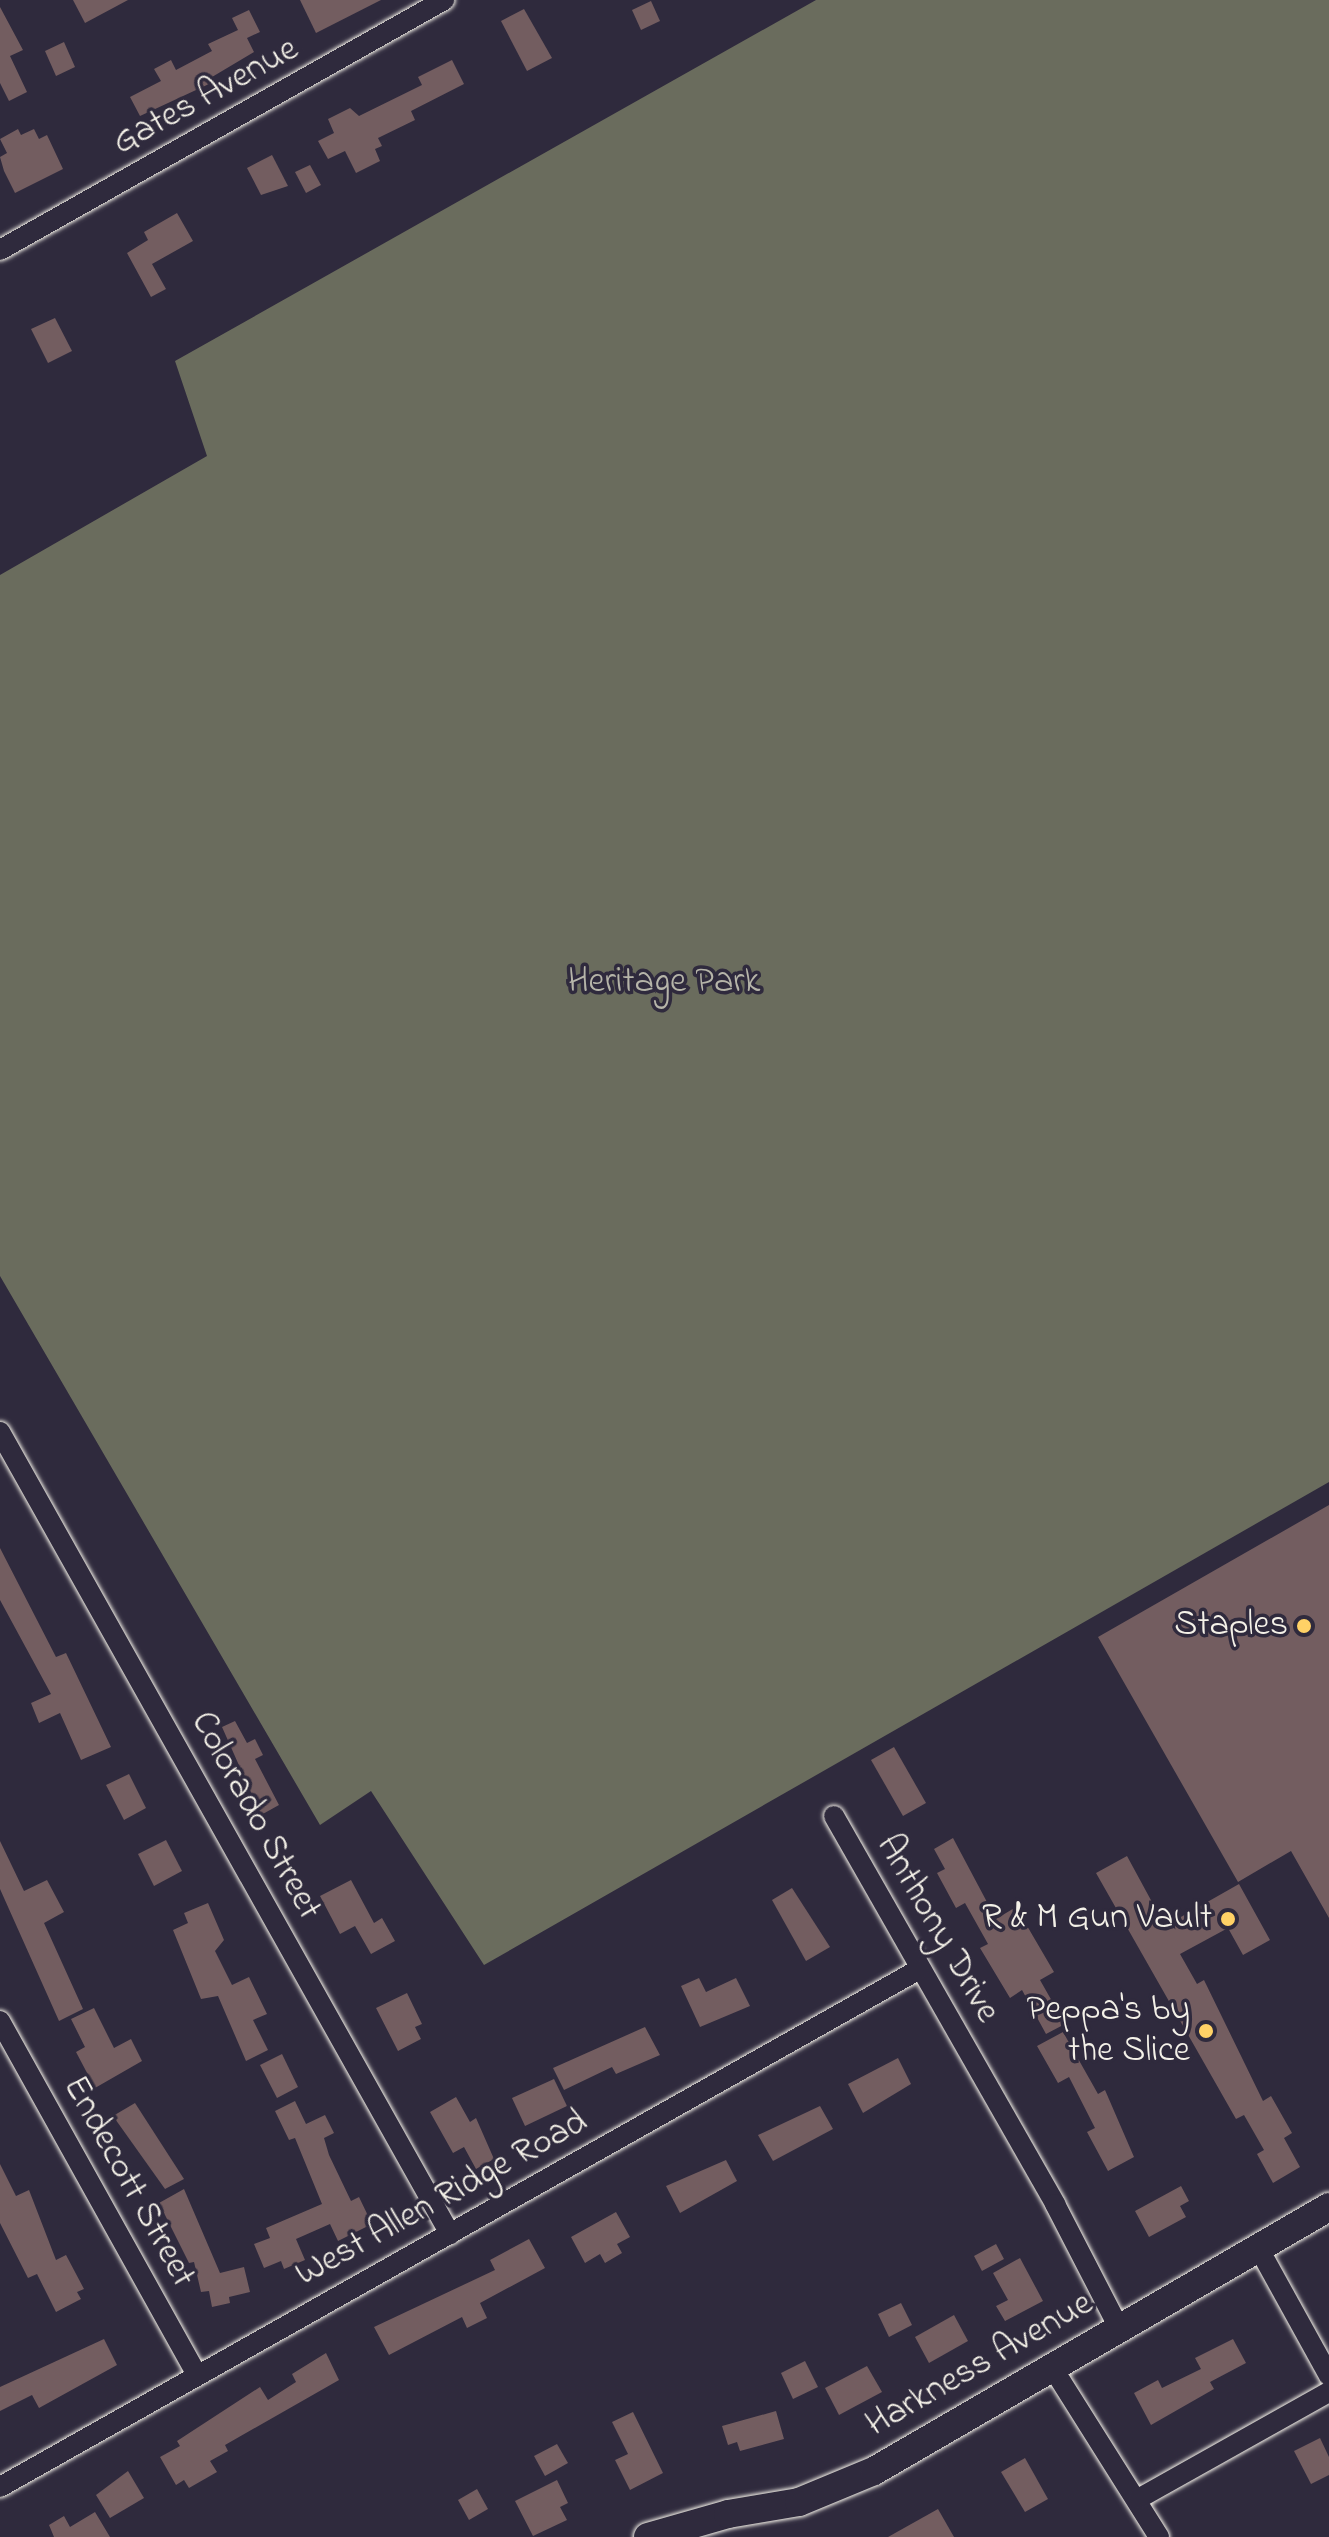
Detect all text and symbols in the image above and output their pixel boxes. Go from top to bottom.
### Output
street label: Gates Avenue [106,28,306,166]
park label: Heritage Park [568,961,760,1005]
place label: Staples [1174,1604,1288,1648]
marker: Staples [1295,1617,1313,1635]
street label: Colorado Street [180,1704,330,1928]
street label: Anthony Drive [866,1827,1008,2031]
place label: R & M Gun Vault [982,1897,1212,1941]
marker: R & M Gun Vault [1219,1910,1237,1928]
place label: Peppa's by the Slice [1026,1988,1190,2073]
marker: Peppa's by the Slice [1197,2022,1215,2040]
street label: Endecott Street [52,2069,204,2295]
street label: West Allen Ridge Road [289,2101,595,2297]
street label: Harkness Avenue [859,2283,1101,2447]

